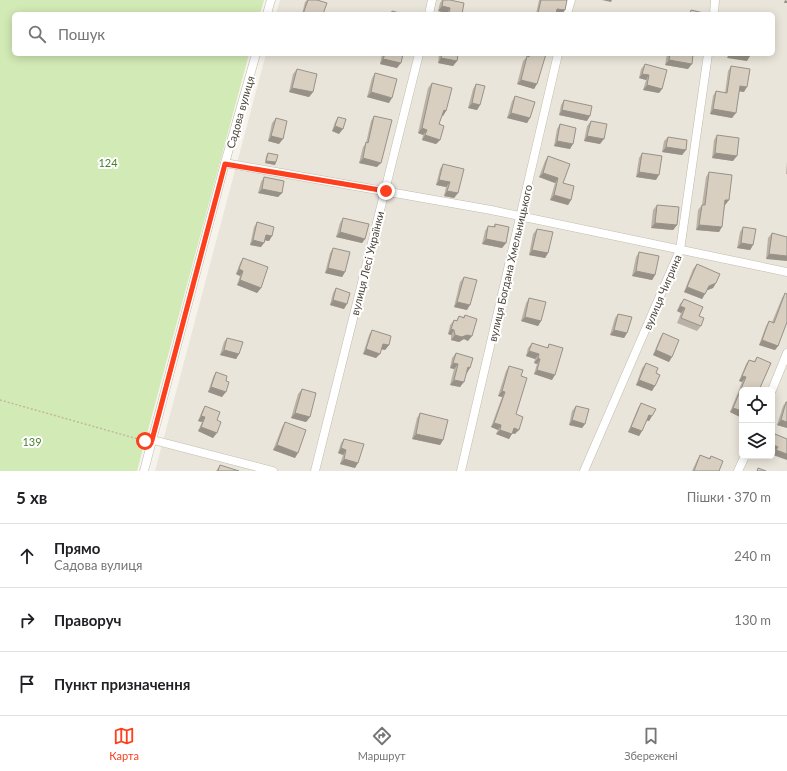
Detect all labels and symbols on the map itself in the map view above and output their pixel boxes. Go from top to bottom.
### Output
street label: Садова вулиця [223,74,257,150]
park label: 124 [98,156,118,169]
route end [377,182,395,200]
street label: вулиця Богдана Хмельницького [486,183,534,343]
street label: вулиця Лесі Українки [348,210,386,316]
street label: вулиця Чигрина [640,252,684,332]
route start [136,432,154,450]
park label: 139 [22,435,42,448]

